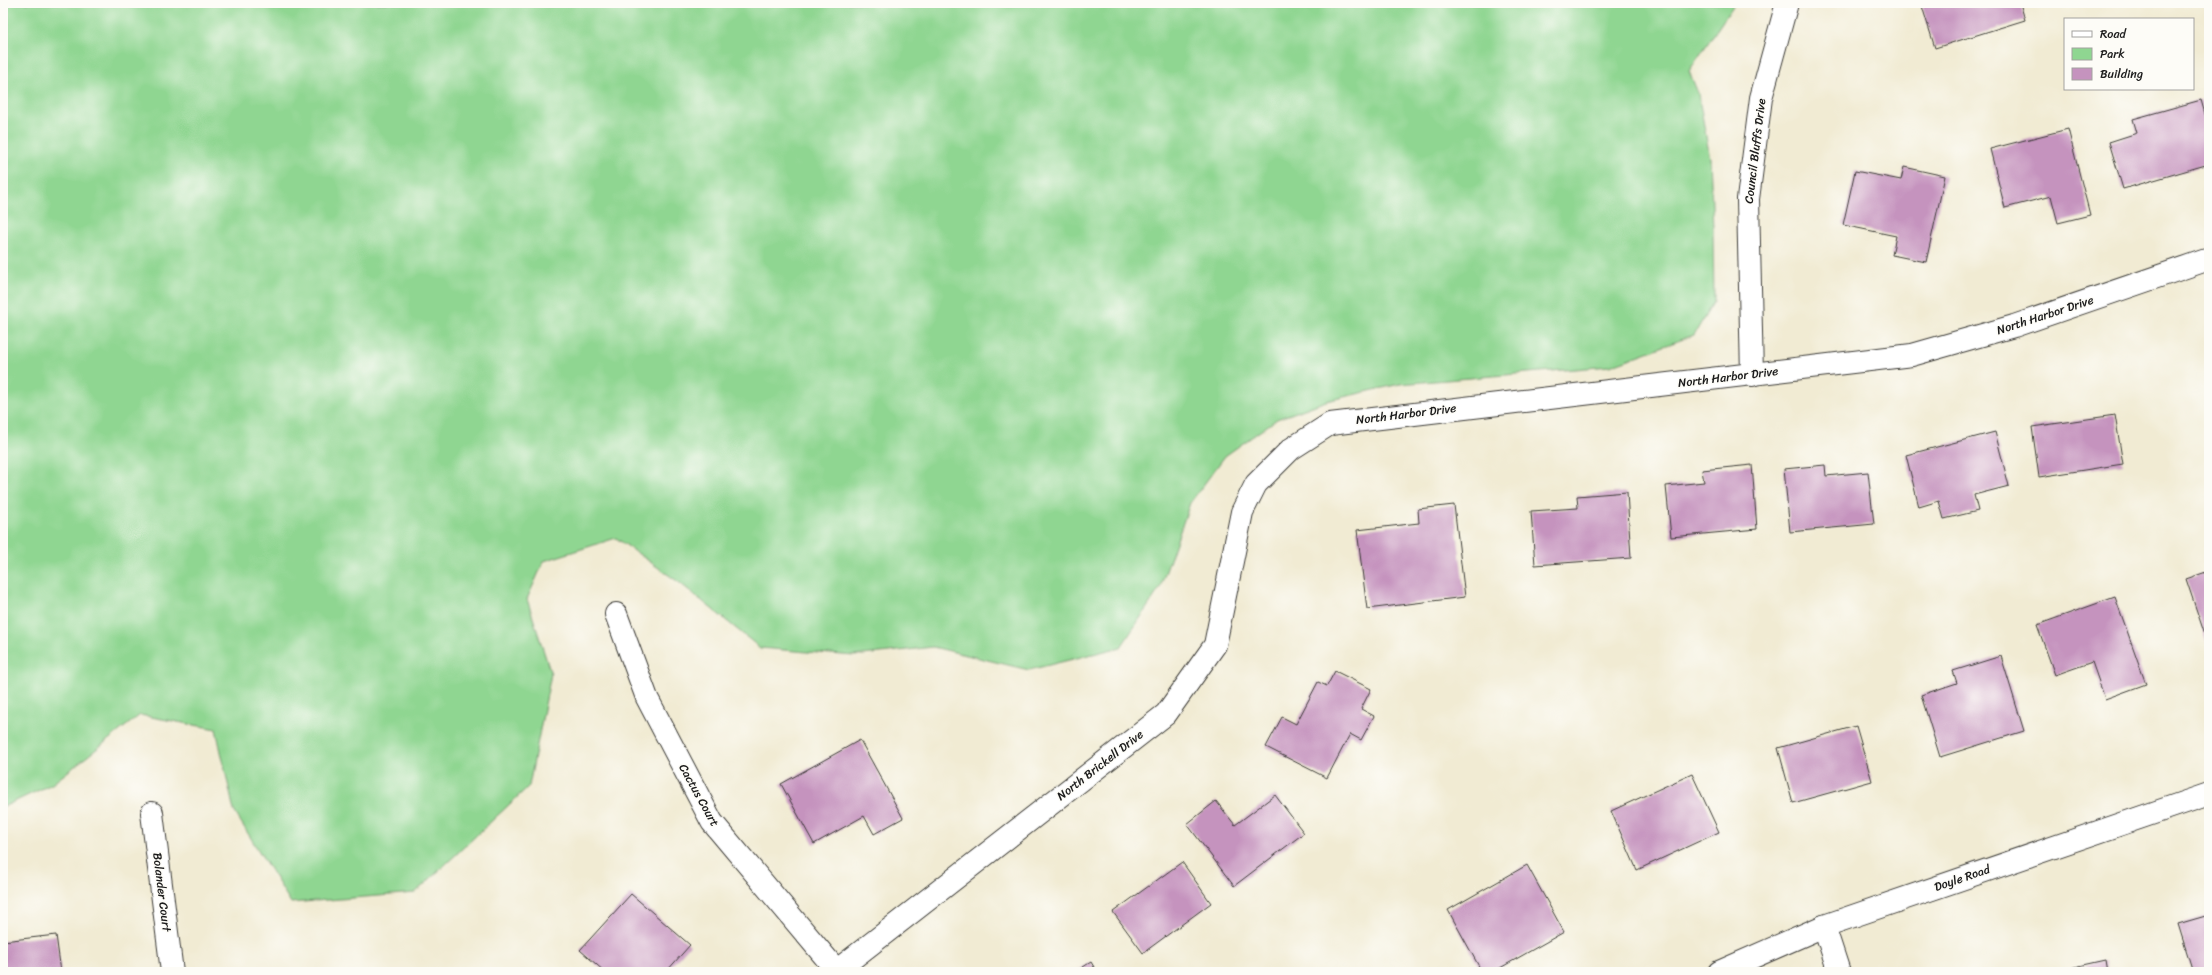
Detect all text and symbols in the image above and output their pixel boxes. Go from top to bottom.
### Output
legend [2064,18,2194,90]
text: Road [2100,23,2127,45]
text: Park [2100,43,2125,65]
text: Building [2100,63,2143,85]
street label: Council Bluffs Drive [1738,97,1772,205]
street label: North Harbor Drive [1994,289,2096,341]
street label: North Harbor Drive [1677,360,1779,394]
street label: North Harbor Drive [1355,397,1457,431]
street label: North Brickell Drive [1052,724,1148,806]
street label: Cactus Court [673,759,725,831]
street label: Bolander Court [146,851,178,934]
street label: Doyle Road [1931,858,1994,898]

